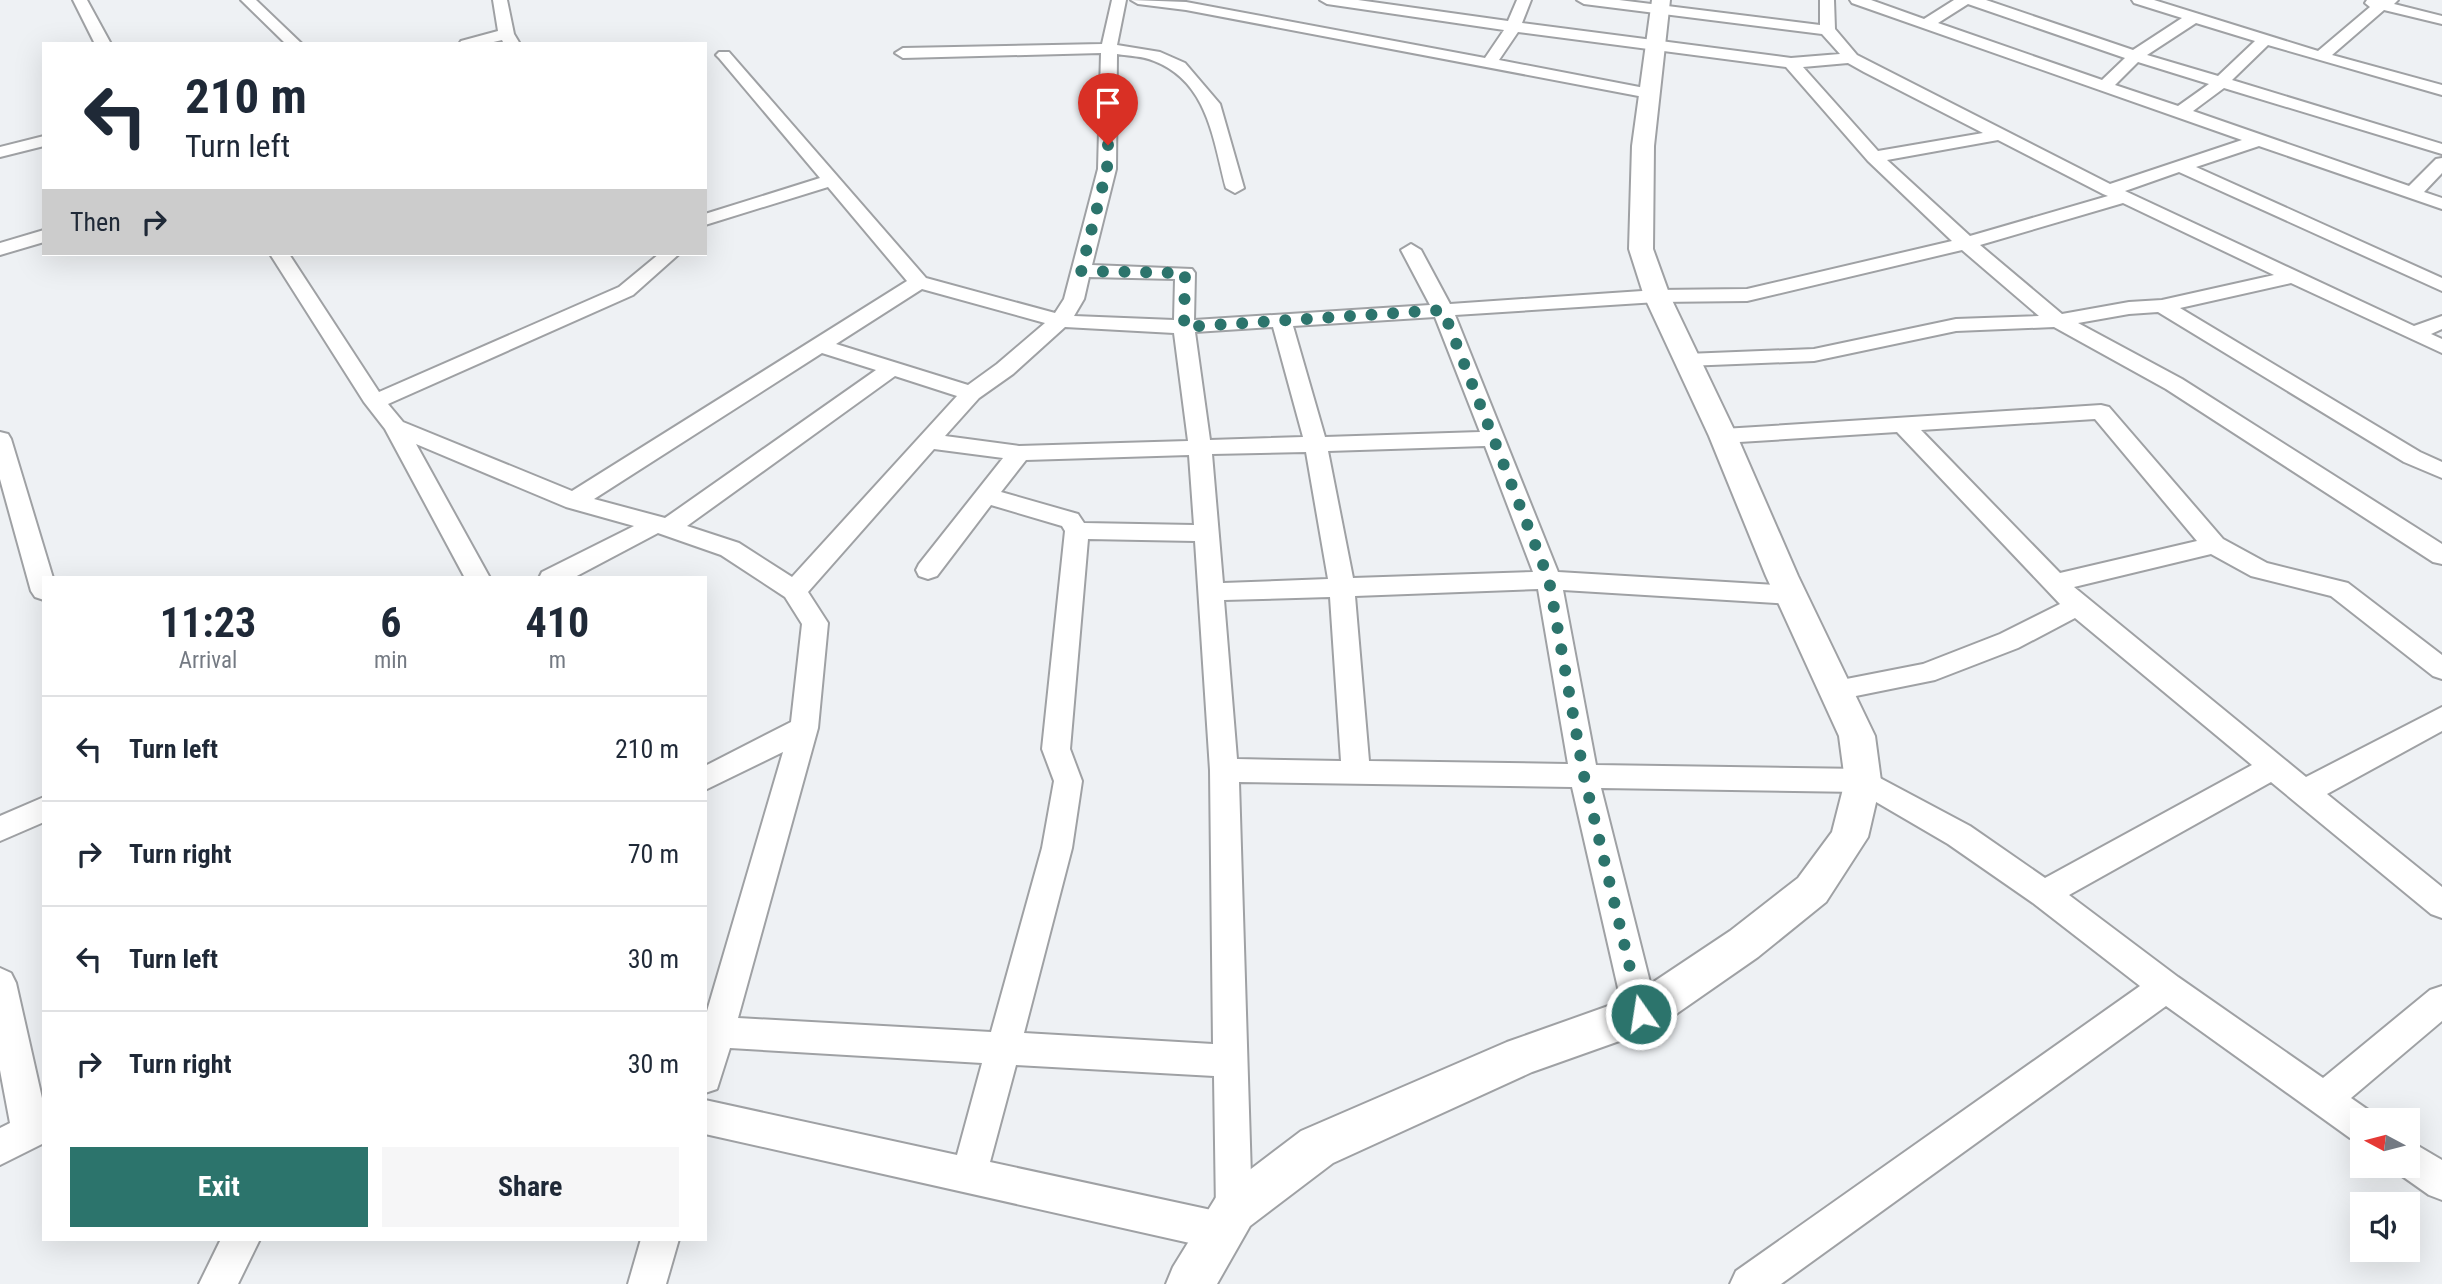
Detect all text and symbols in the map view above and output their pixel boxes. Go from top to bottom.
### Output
text: 210 m [185,68,307,125]
icon: left [70,70,161,161]
pin [1078,73,1138,145]
icon: arrive [1089,84,1127,122]
text: Turn left [185,127,290,165]
icon: right [135,203,173,241]
text: Then [70,207,121,237]
text: 11:23 [160,598,256,647]
text: 6 [380,598,401,647]
text: 410 [525,598,589,647]
text: Arrival [179,647,237,674]
text: min [374,647,408,674]
text: m [549,647,566,674]
icon: left [70,730,108,768]
text: Turn left [129,734,218,764]
text: 210 m [615,734,679,764]
icon: right [70,835,108,873]
text: Turn right [129,839,231,869]
text: 70 m [628,839,679,869]
icon: left [70,940,108,978]
text: Turn left [129,944,218,974]
text: 30 m [628,944,679,974]
position arrow [1604,977,1678,1051]
icon: right [70,1045,108,1083]
text: Turn right [129,1049,231,1079]
text: 30 m [628,1049,679,1079]
north arrow [2350,1108,2420,1178]
map controls [2350,1108,2420,1262]
button: Exit [70,1147,368,1227]
button: Share [382,1147,679,1227]
button: sound [2350,1192,2420,1262]

